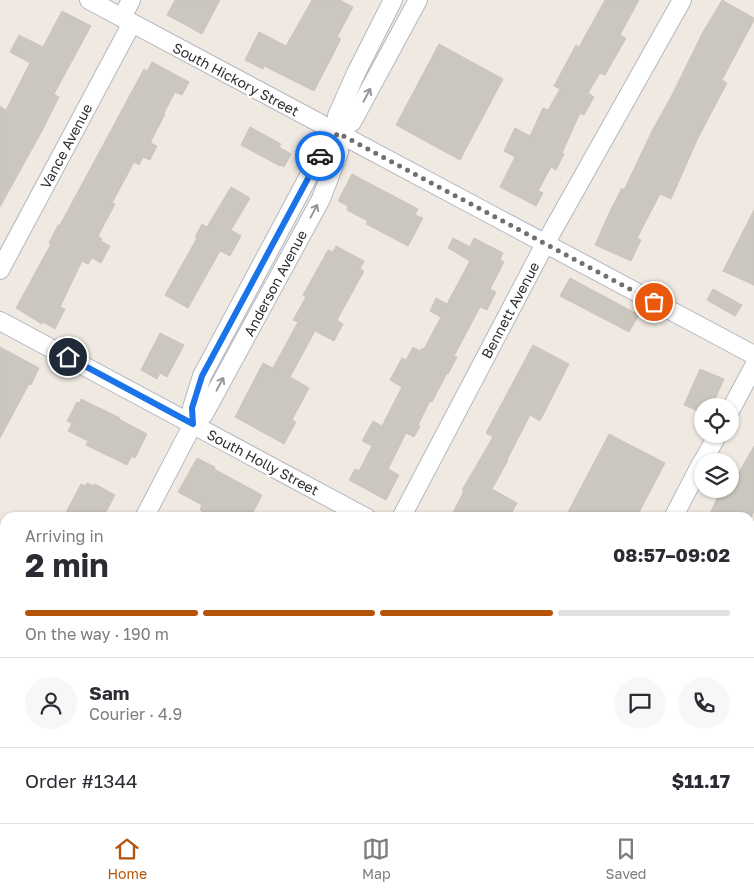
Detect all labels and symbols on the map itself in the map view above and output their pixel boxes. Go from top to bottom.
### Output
street label: South Hickory Street [170,39,302,119]
one-way arrow [363,88,372,103]
street label: Vance Avenue [36,101,96,191]
courier [295,131,345,181]
one-way arrow [309,203,319,218]
street label: Anderson Avenue [240,227,310,339]
street label: Bennett Avenue [477,259,543,361]
pin [633,281,675,323]
pin [47,336,89,378]
one-way arrow [216,378,226,392]
street label: South Holly Street [204,425,322,499]

